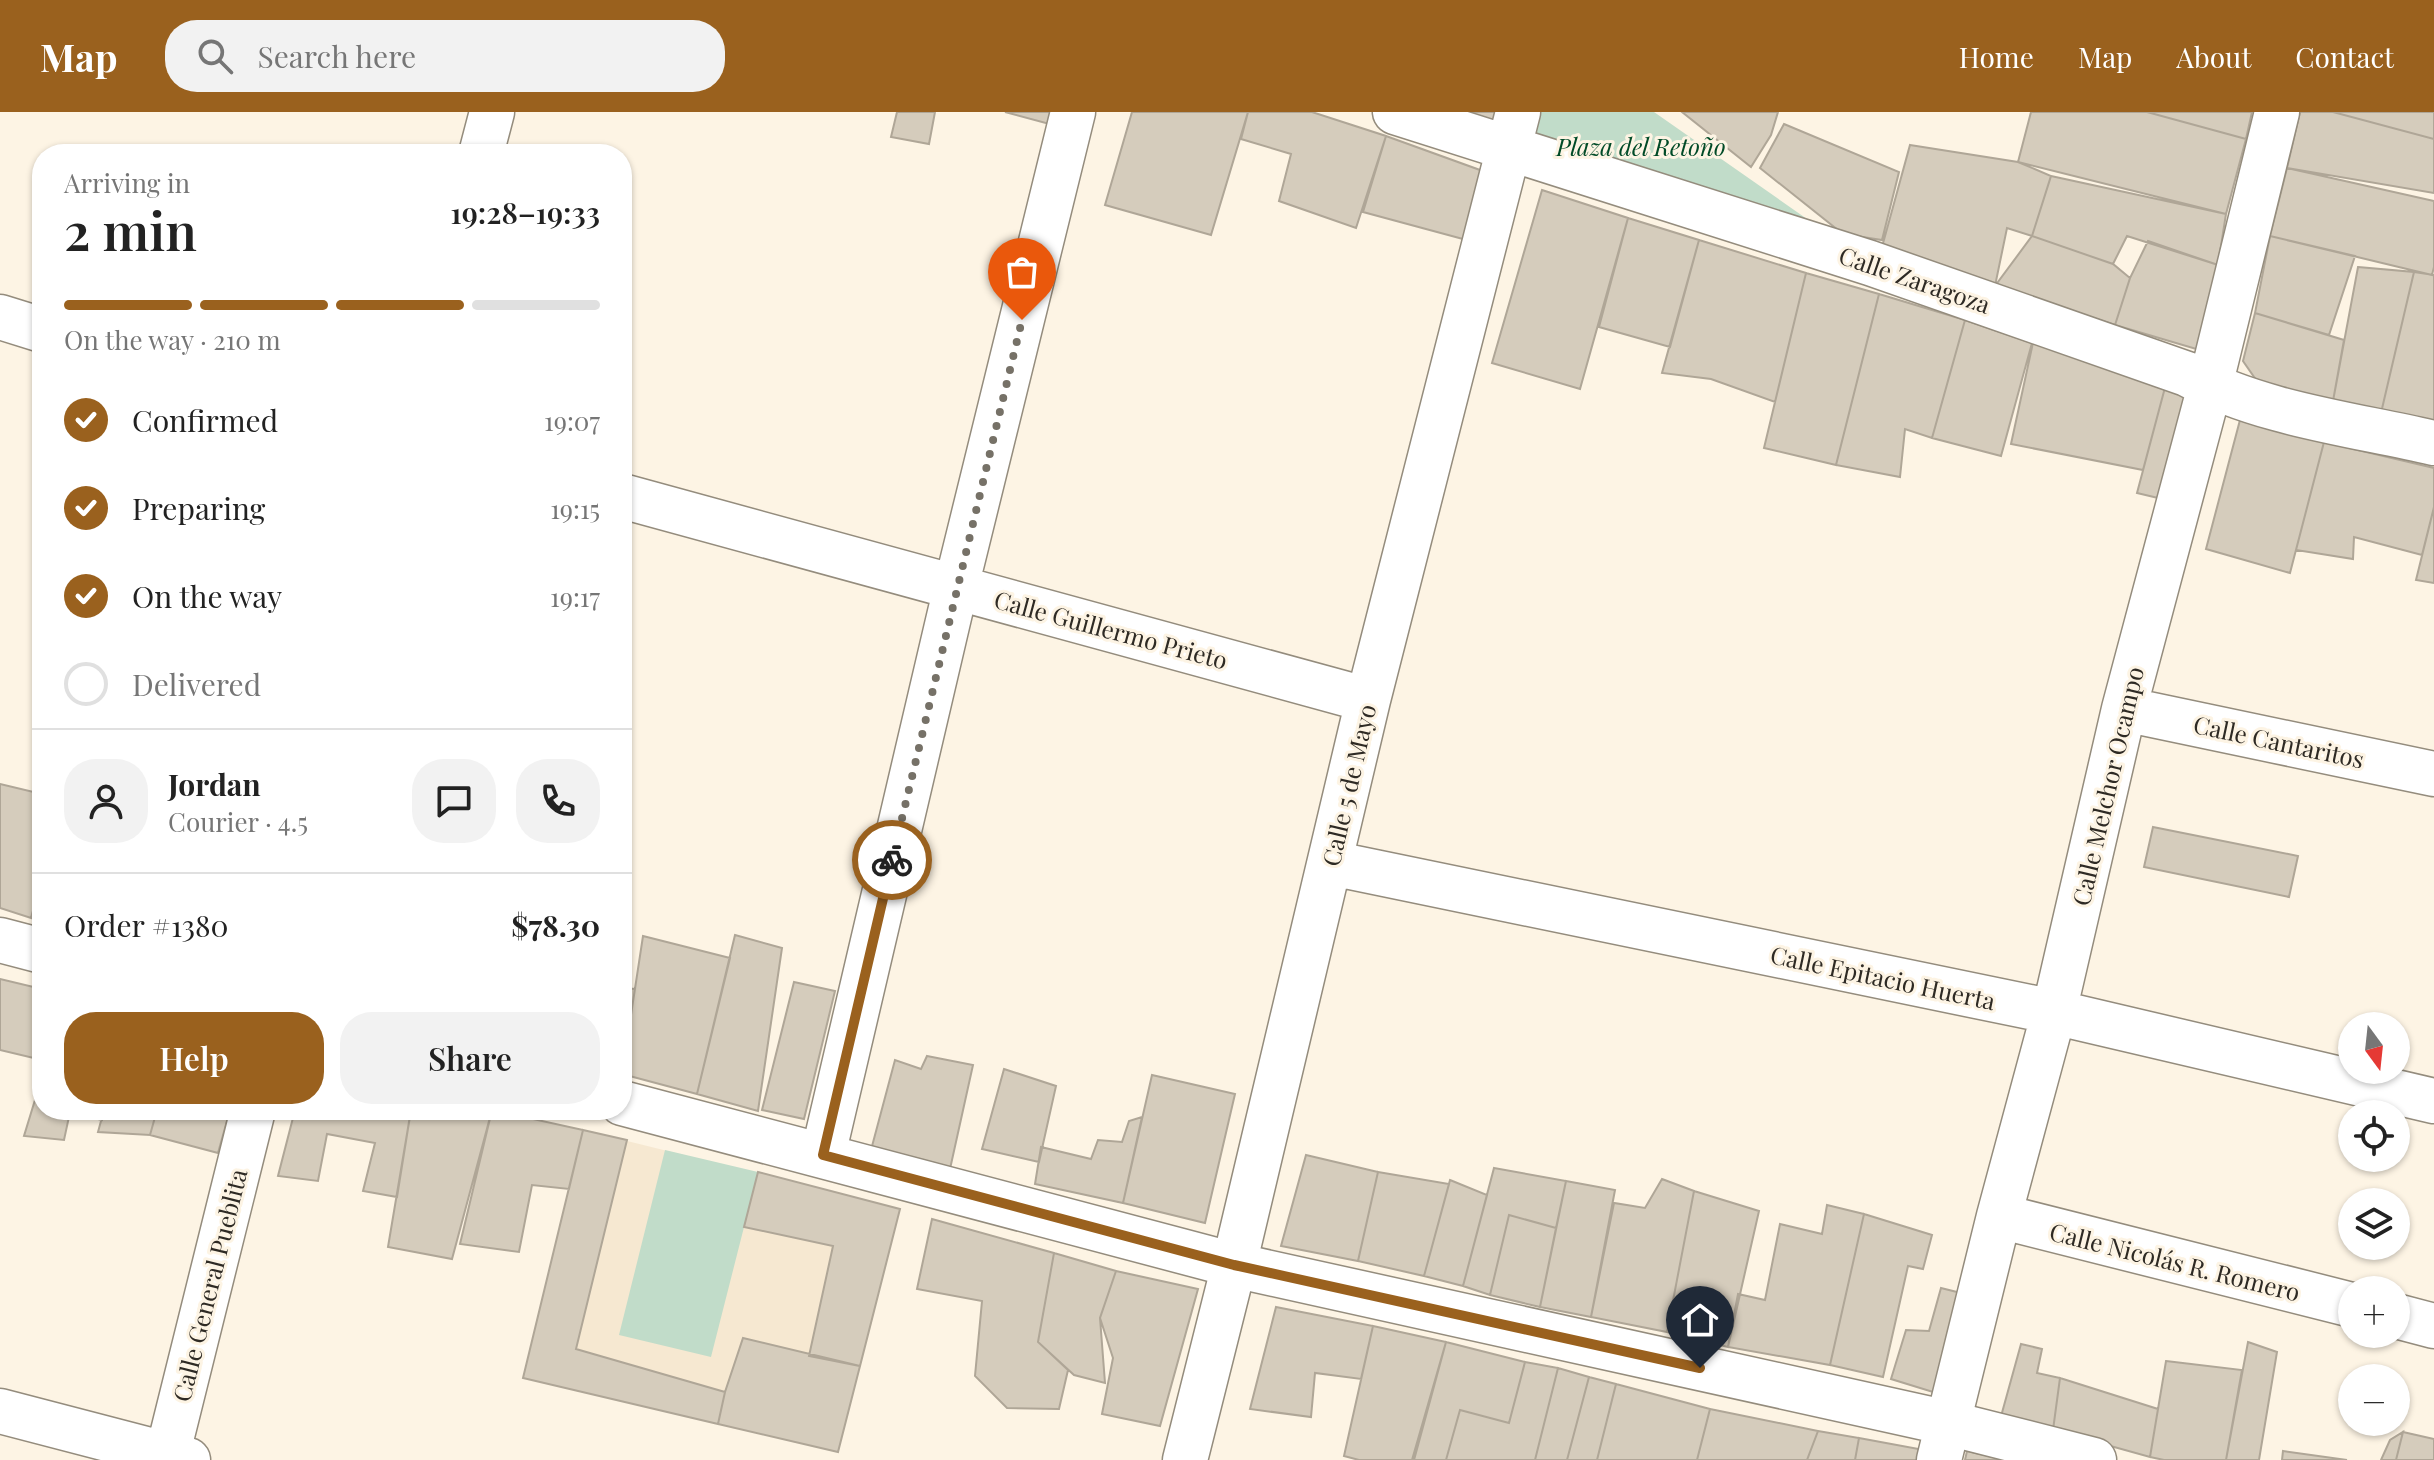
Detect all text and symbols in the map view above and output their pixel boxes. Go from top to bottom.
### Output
search box [165,20,725,92]
text: Map [40,31,117,82]
icon: search [193,34,237,78]
text: Search here [257,36,416,76]
text: Home [1959,38,2034,75]
text: Map [2078,38,2132,75]
text: About [2176,38,2251,75]
text: Contact [2295,38,2394,75]
park label: Plaza del Retoño [1555,130,1726,162]
text: Arriving in [64,165,190,200]
text: 19:28–19:33 [450,192,600,232]
text: 2 min [64,195,197,264]
pin [988,238,1056,320]
street label: Calle Zaragoza [1835,238,1995,320]
icon: bag [1000,250,1044,294]
text: On the way · 210 m [64,322,281,357]
icon: check [64,398,108,442]
text: Confirmed [132,400,278,440]
text: 19:07 [544,403,600,438]
icon: check [64,486,108,530]
text: Preparing [132,488,265,528]
text: 19:15 [550,491,600,526]
icon: check [64,574,108,618]
text: On the way [132,576,282,616]
text: 19:17 [550,579,600,614]
street label: Calle Guillermo Prieto [991,582,1231,676]
street label: Calle Melchor Ocampo [2064,663,2150,909]
text: Delivered [132,664,261,704]
street label: Calle 5 de Mayo [1314,701,1382,869]
street label: Calle Cantaritos [2191,707,2367,775]
button: person [64,759,148,843]
button: chat [412,759,496,843]
button: phone [516,759,600,843]
text: Jordan [168,764,261,804]
text: Courier · 4.5 [168,804,308,839]
courier [852,820,932,900]
icon: bike [870,838,914,882]
text: Order #1380 [64,905,229,945]
text: $78.30 [511,905,600,945]
street label: Calle Epitacio Huerta [1768,938,1998,1016]
button: Help [64,1012,324,1104]
button: Share [340,1012,600,1104]
north arrow [2338,1012,2410,1084]
map controls [2338,1012,2410,1436]
button: locate [2338,1100,2410,1172]
street label: Calle General Pueblita [165,1165,253,1405]
button: layers [2338,1188,2410,1260]
street label: Calle Nicolás R. Romero [2046,1214,2304,1308]
button: + [2338,1276,2410,1348]
pin [1666,1286,1734,1368]
icon: home [1678,1298,1722,1342]
button: − [2338,1364,2410,1436]

